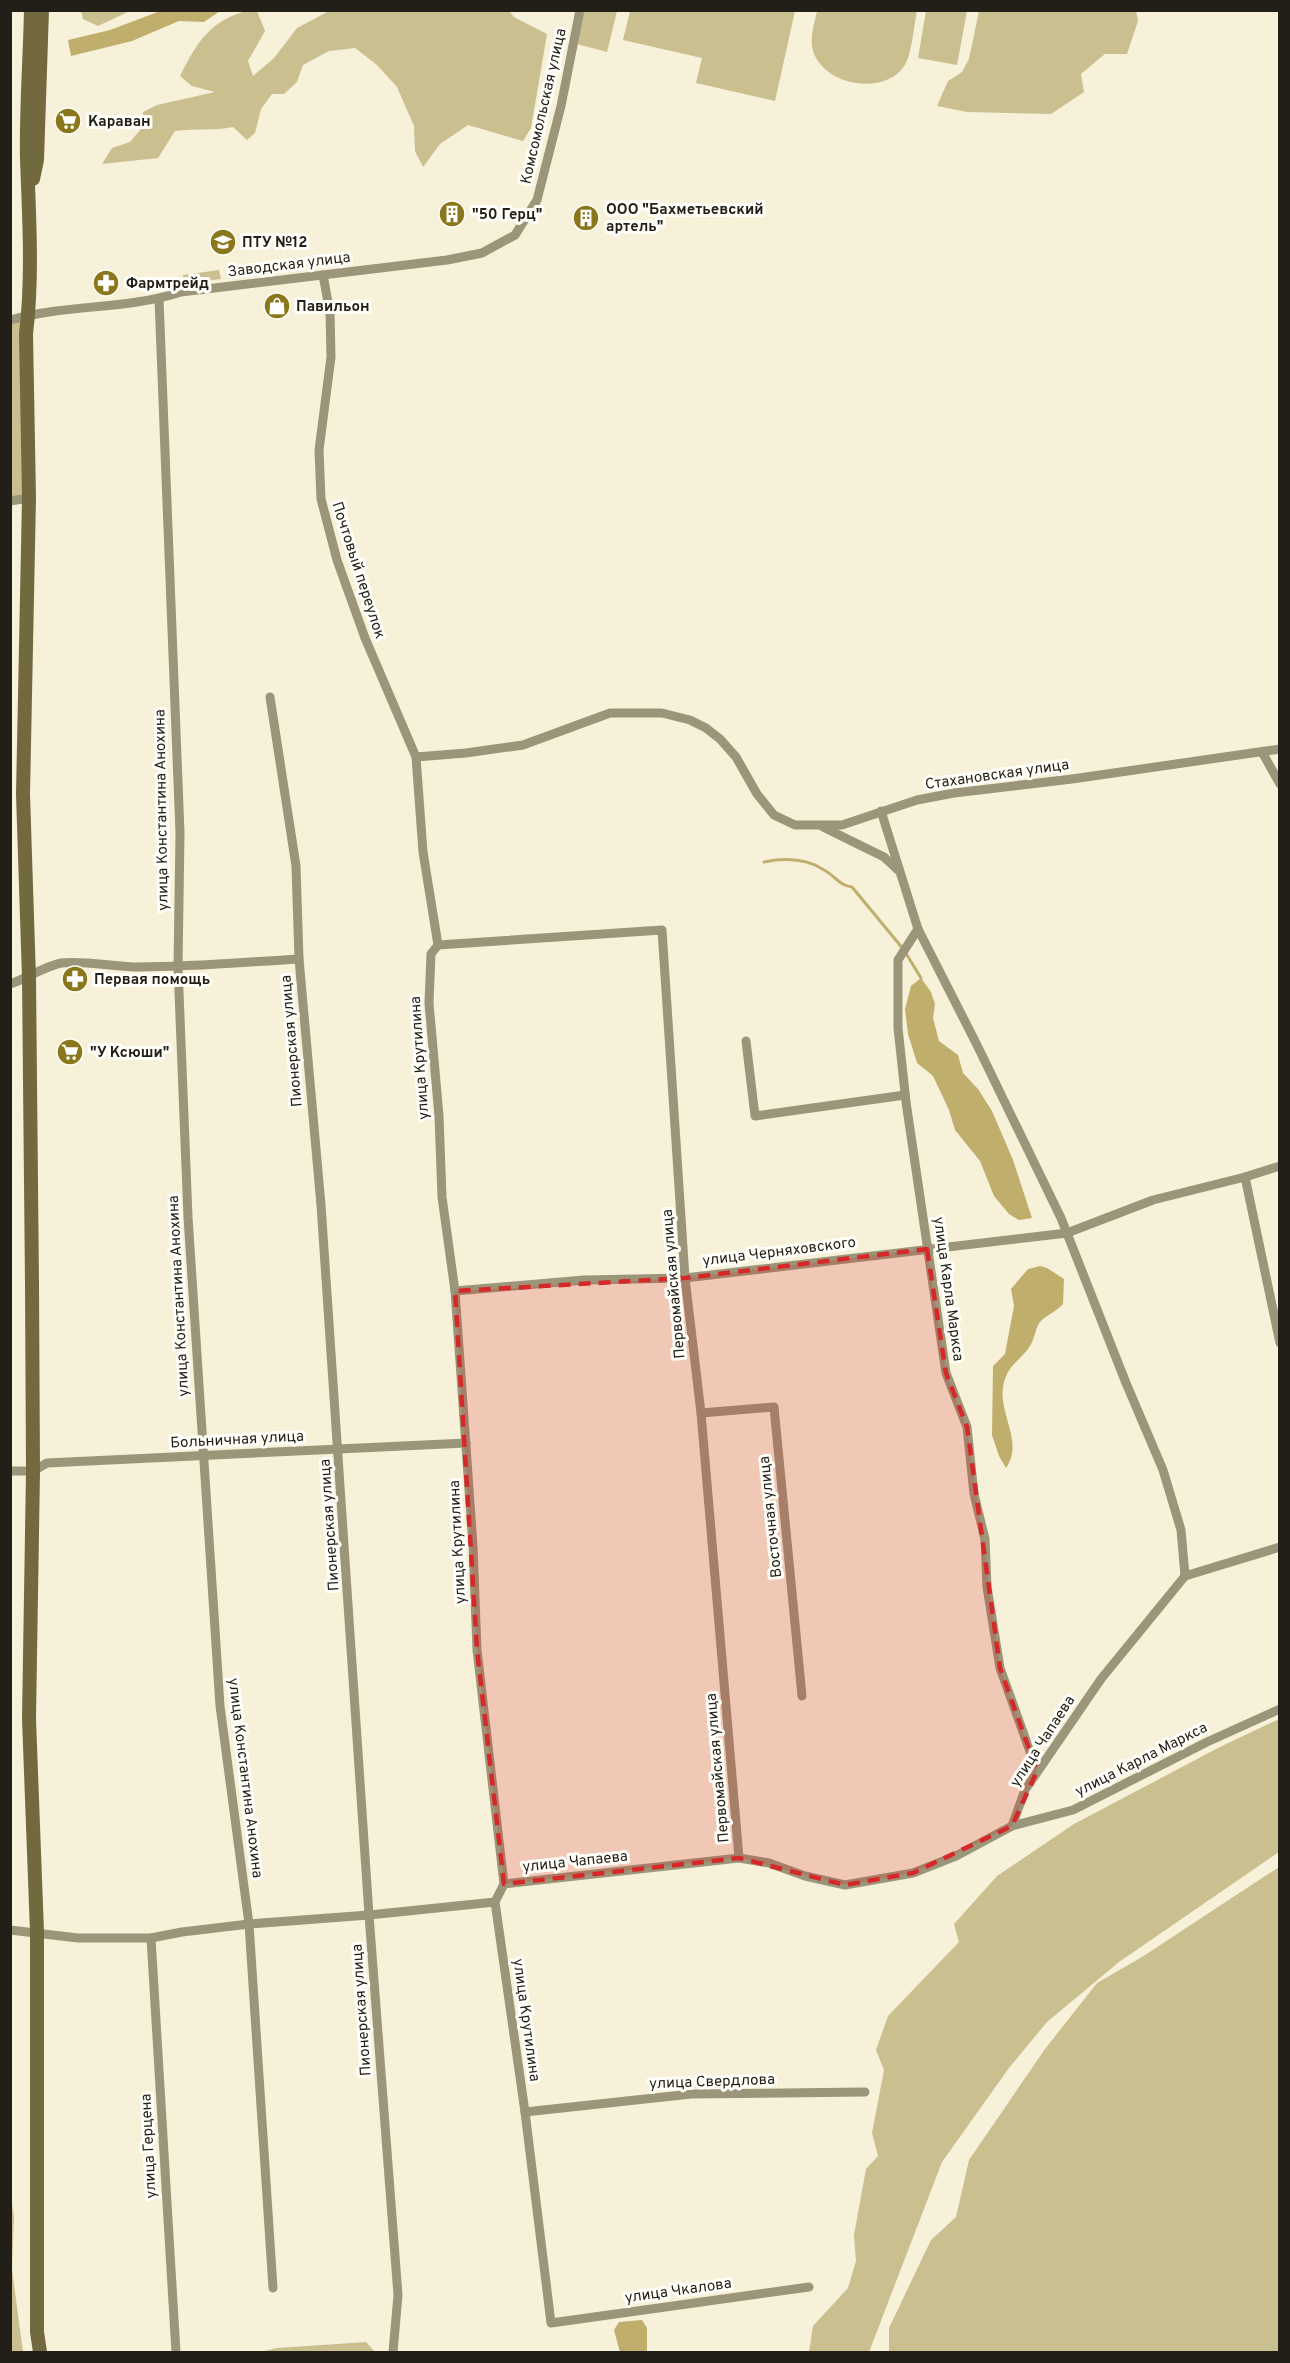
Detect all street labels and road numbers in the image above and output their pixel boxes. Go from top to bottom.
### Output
street label: Комсомольская улица [517,27,572,186]
street label: Заводская улица [227,249,352,282]
street label: Почтовый переулок [326,500,389,641]
street label: улица Константина Анохина [151,709,174,911]
street label: Стахановская улица [924,756,1070,795]
street label: Пионерская улица [277,974,308,1108]
street label: улица Крутилина [407,995,434,1120]
street label: улица Константина Анохина [165,1195,194,1397]
street label: Первомайская улица [658,1208,691,1359]
street label: улица Карла Маркса [928,1216,967,1363]
street label: улица Черняховского [701,1234,857,1271]
street label: Больничная улица [170,1428,304,1453]
street label: Восточная улица [756,1455,787,1579]
street label: Пионерская улица [316,1458,345,1592]
street label: улица Крутилина [446,1479,471,1604]
street label: улица Константина Анохина [223,1677,266,1879]
street label: Первомайская улица [702,1692,735,1843]
street label: улица Чапаева [1006,1692,1080,1791]
street label: улица Карла Маркса [1072,1719,1211,1802]
street label: улица Чапаева [522,1848,629,1877]
street label: Пионерская улица [348,1943,377,2077]
street label: улица Крутилина [507,1957,544,2083]
street label: улица Свердлова [649,2071,775,2094]
street label: улица Герцена [137,2093,162,2199]
street label: улица Чкалова [624,2275,733,2308]

